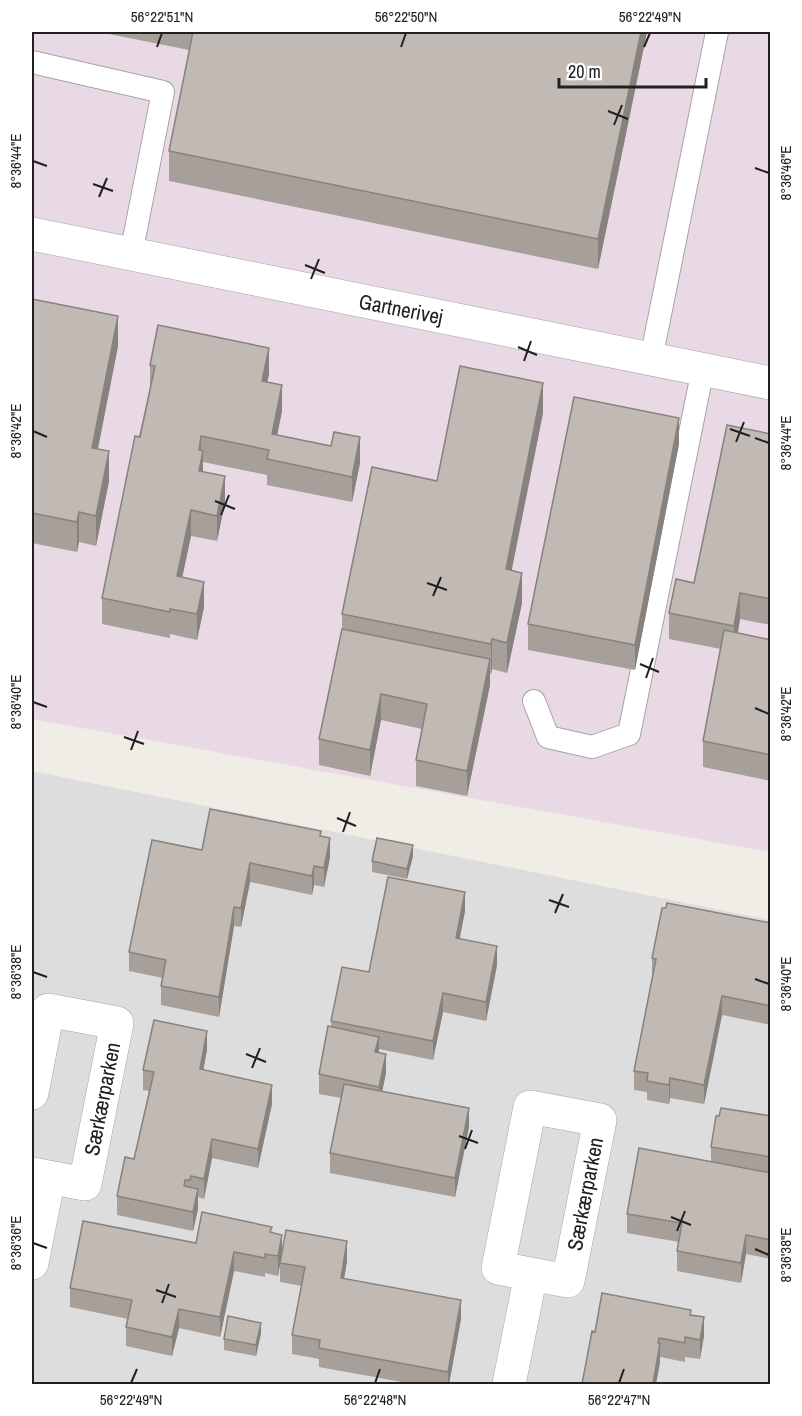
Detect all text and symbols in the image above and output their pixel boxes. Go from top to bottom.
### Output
text: 56°22'51"N [131,6,193,27]
text: 56°22'50"N [375,6,437,27]
text: 56°22'49"N [619,6,681,27]
scale bar [559,51,706,89]
text: 20 m [568,59,601,84]
text: 8°36'44"E [5,133,26,189]
text: 8°36'46"E [775,145,796,201]
street label: Gartnerivej [356,287,446,331]
text: 8°36'42"E [5,403,26,459]
text: 8°36'44"E [775,415,796,471]
text: 8°36'40"E [5,674,26,730]
text: 8°36'42"E [775,686,796,742]
text: 8°36'38"E [5,944,26,1000]
text: 8°36'40"E [775,956,796,1012]
street label: Særkærparken [77,1040,127,1158]
street label: Særkærparken [560,1135,610,1253]
text: 8°36'36"E [5,1215,26,1271]
text: 8°36'38"E [775,1227,796,1283]
text: 56°22'49"N [100,1389,162,1410]
text: 56°22'48"N [344,1389,406,1410]
text: 56°22'47"N [588,1389,650,1410]

